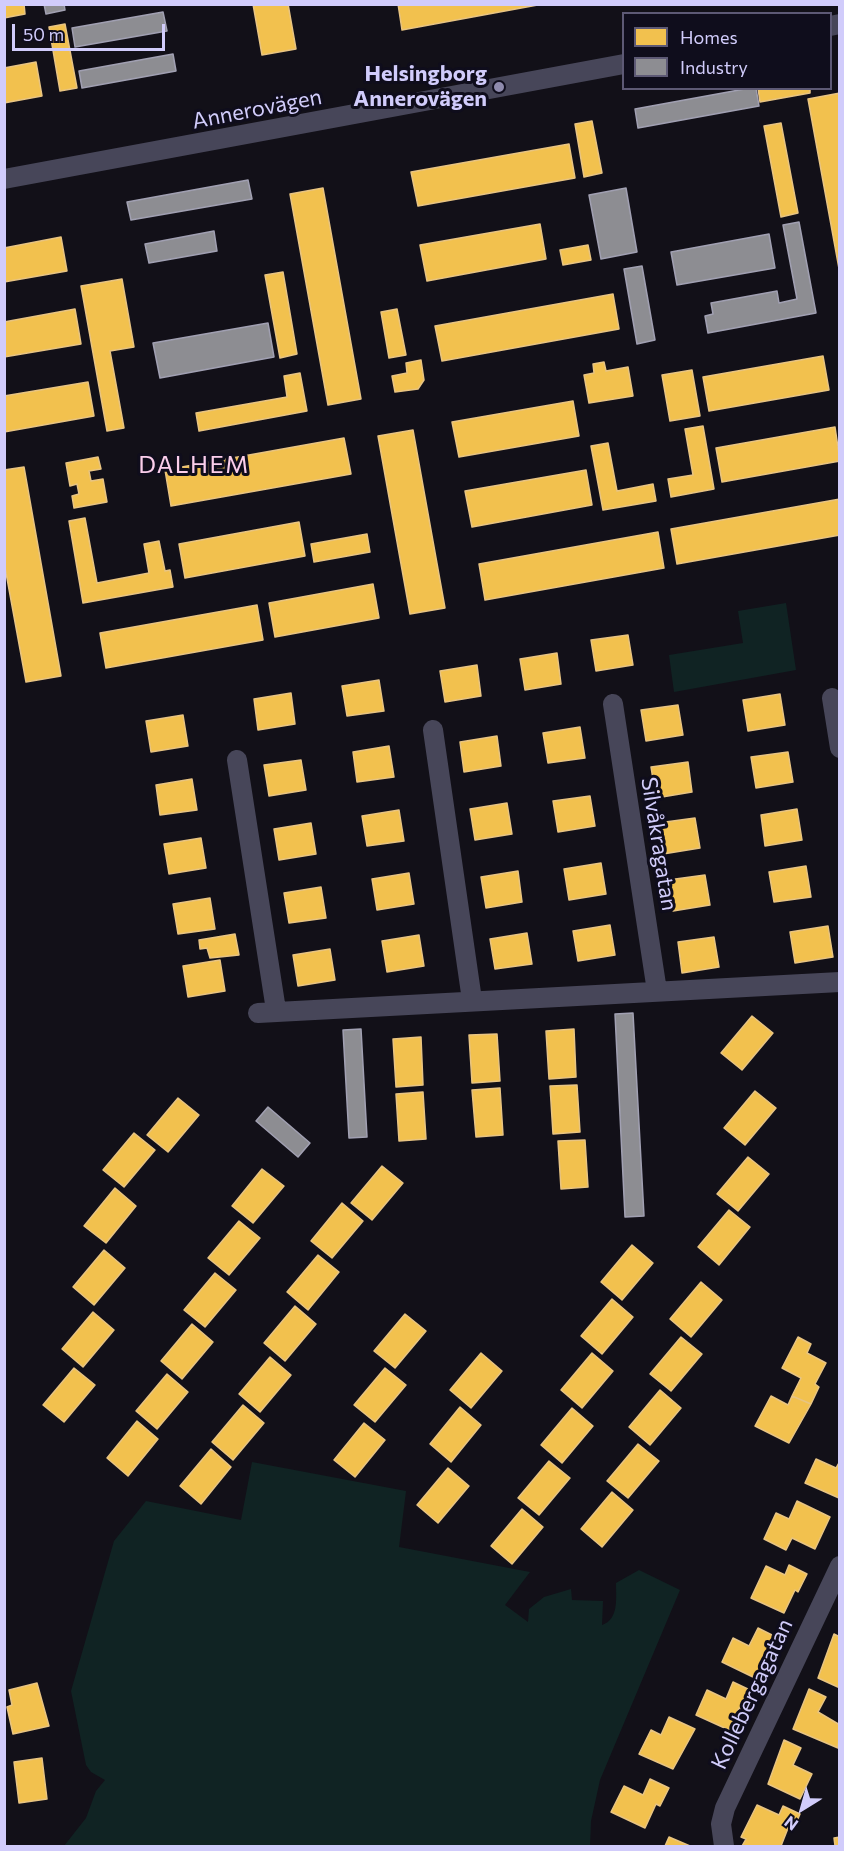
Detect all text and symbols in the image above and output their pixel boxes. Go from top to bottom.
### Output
scale bar [15,12,168,50]
legend [622,12,832,90]
text: 50 m [23,23,64,45]
text: Homes [680,26,738,48]
text: Industry [680,56,748,78]
place label: Helsingborg Annerovägen [353,61,487,112]
marker: Helsingborg Annerovägen [492,80,506,94]
street label: Annerovägen [190,83,324,135]
district label: DALHEM [138,451,250,479]
street label: Silvåkragatan [635,775,683,913]
street label: Kollebergagatan [706,1615,798,1773]
north arrow [772,1779,832,1839]
text: N [780,1813,801,1835]

